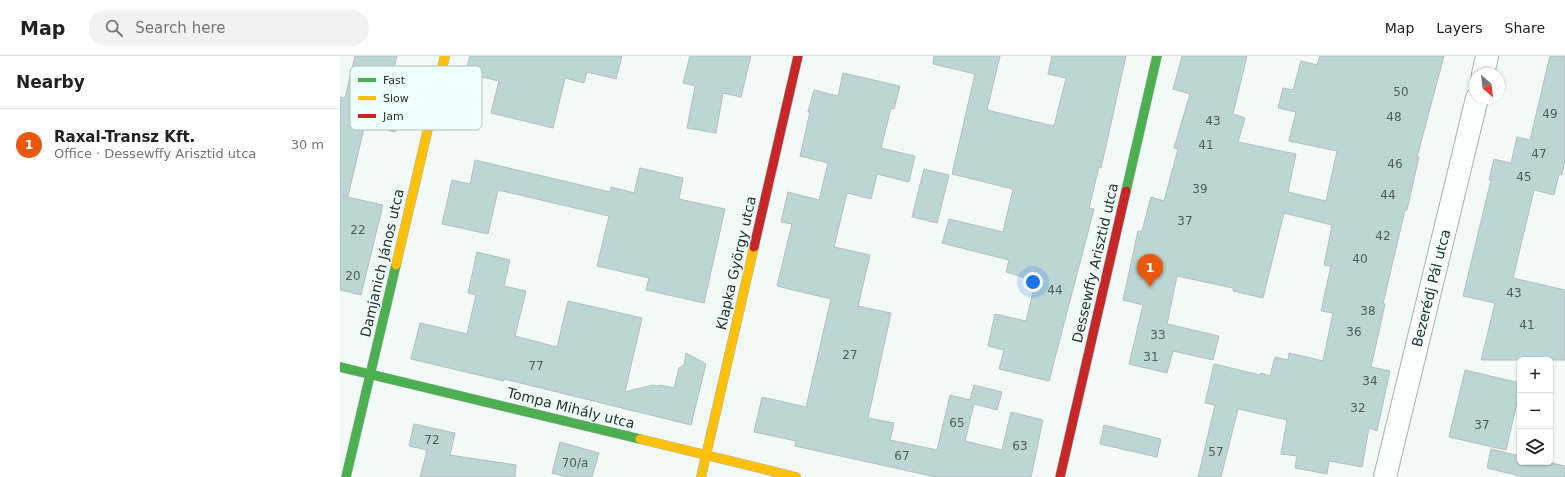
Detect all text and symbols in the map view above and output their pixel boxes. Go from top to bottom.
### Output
search box [89,10,369,46]
text: Map [20,17,65,39]
icon: search [103,17,125,39]
text: Search here [135,19,225,37]
text: Map [1385,20,1414,36]
text: Layers [1436,20,1483,36]
text: Share [1505,20,1545,36]
legend [350,66,482,130]
north arrow [1469,68,1505,104]
text: Nearby [16,72,85,92]
text: Fast [383,74,406,87]
house number: 50 [1393,85,1409,99]
text: Slow [383,92,409,105]
house number: 49 [1542,107,1558,121]
text: Jam [382,110,404,123]
house number: 48 [1386,110,1402,124]
house number: 43 [1205,114,1221,128]
text: Raxal-Transz Kft. [54,128,195,146]
text: 1 [24,137,34,152]
text: 30 m [291,137,324,152]
house number: 41 [1198,138,1214,152]
text: Office · Dessewffy Arisztid utca [54,146,256,161]
house number: 47 [1531,147,1547,161]
house number: 46 [1387,157,1403,171]
house number: 45 [1516,170,1532,184]
street label: Dessewffy Arisztid utca [1069,181,1121,345]
house number: 39 [1192,182,1208,196]
street label: Damjanich János utca [357,187,407,339]
house number: 44 [1380,188,1396,202]
street label: Klapka György utca [713,195,759,331]
house number: 37 [1177,214,1193,228]
house number: 22 [350,223,366,237]
street label: Bezerédj Pál utca [1409,227,1453,349]
house number: 42 [1375,229,1391,243]
house number: 40 [1352,252,1368,266]
pin: 1 [1137,254,1163,287]
house number: 20 [345,269,361,283]
your location [1023,272,1043,292]
house number: 44 [1047,283,1063,297]
house number: 43 [1506,286,1522,300]
house number: 38 [1360,304,1376,318]
house number: 41 [1519,318,1535,332]
house number: 36 [1346,325,1362,339]
house number: 33 [1150,328,1166,342]
house number: 27 [842,348,858,362]
house number: 31 [1143,350,1159,364]
map controls [1517,357,1553,465]
button: + [1517,357,1553,393]
house number: 77 [528,359,544,373]
house number: 34 [1362,374,1378,388]
street label: Tompa Mihály utca [505,384,636,432]
button: − [1517,393,1553,429]
house number: 32 [1350,401,1366,415]
house number: 65 [949,416,965,430]
house number: 37 [1474,418,1490,432]
button: layers [1517,429,1553,465]
house number: 72 [424,433,440,447]
house number: 63 [1012,439,1028,453]
house number: 57 [1208,445,1224,459]
house number: 67 [894,449,910,463]
house number: 70/a [562,456,588,470]

